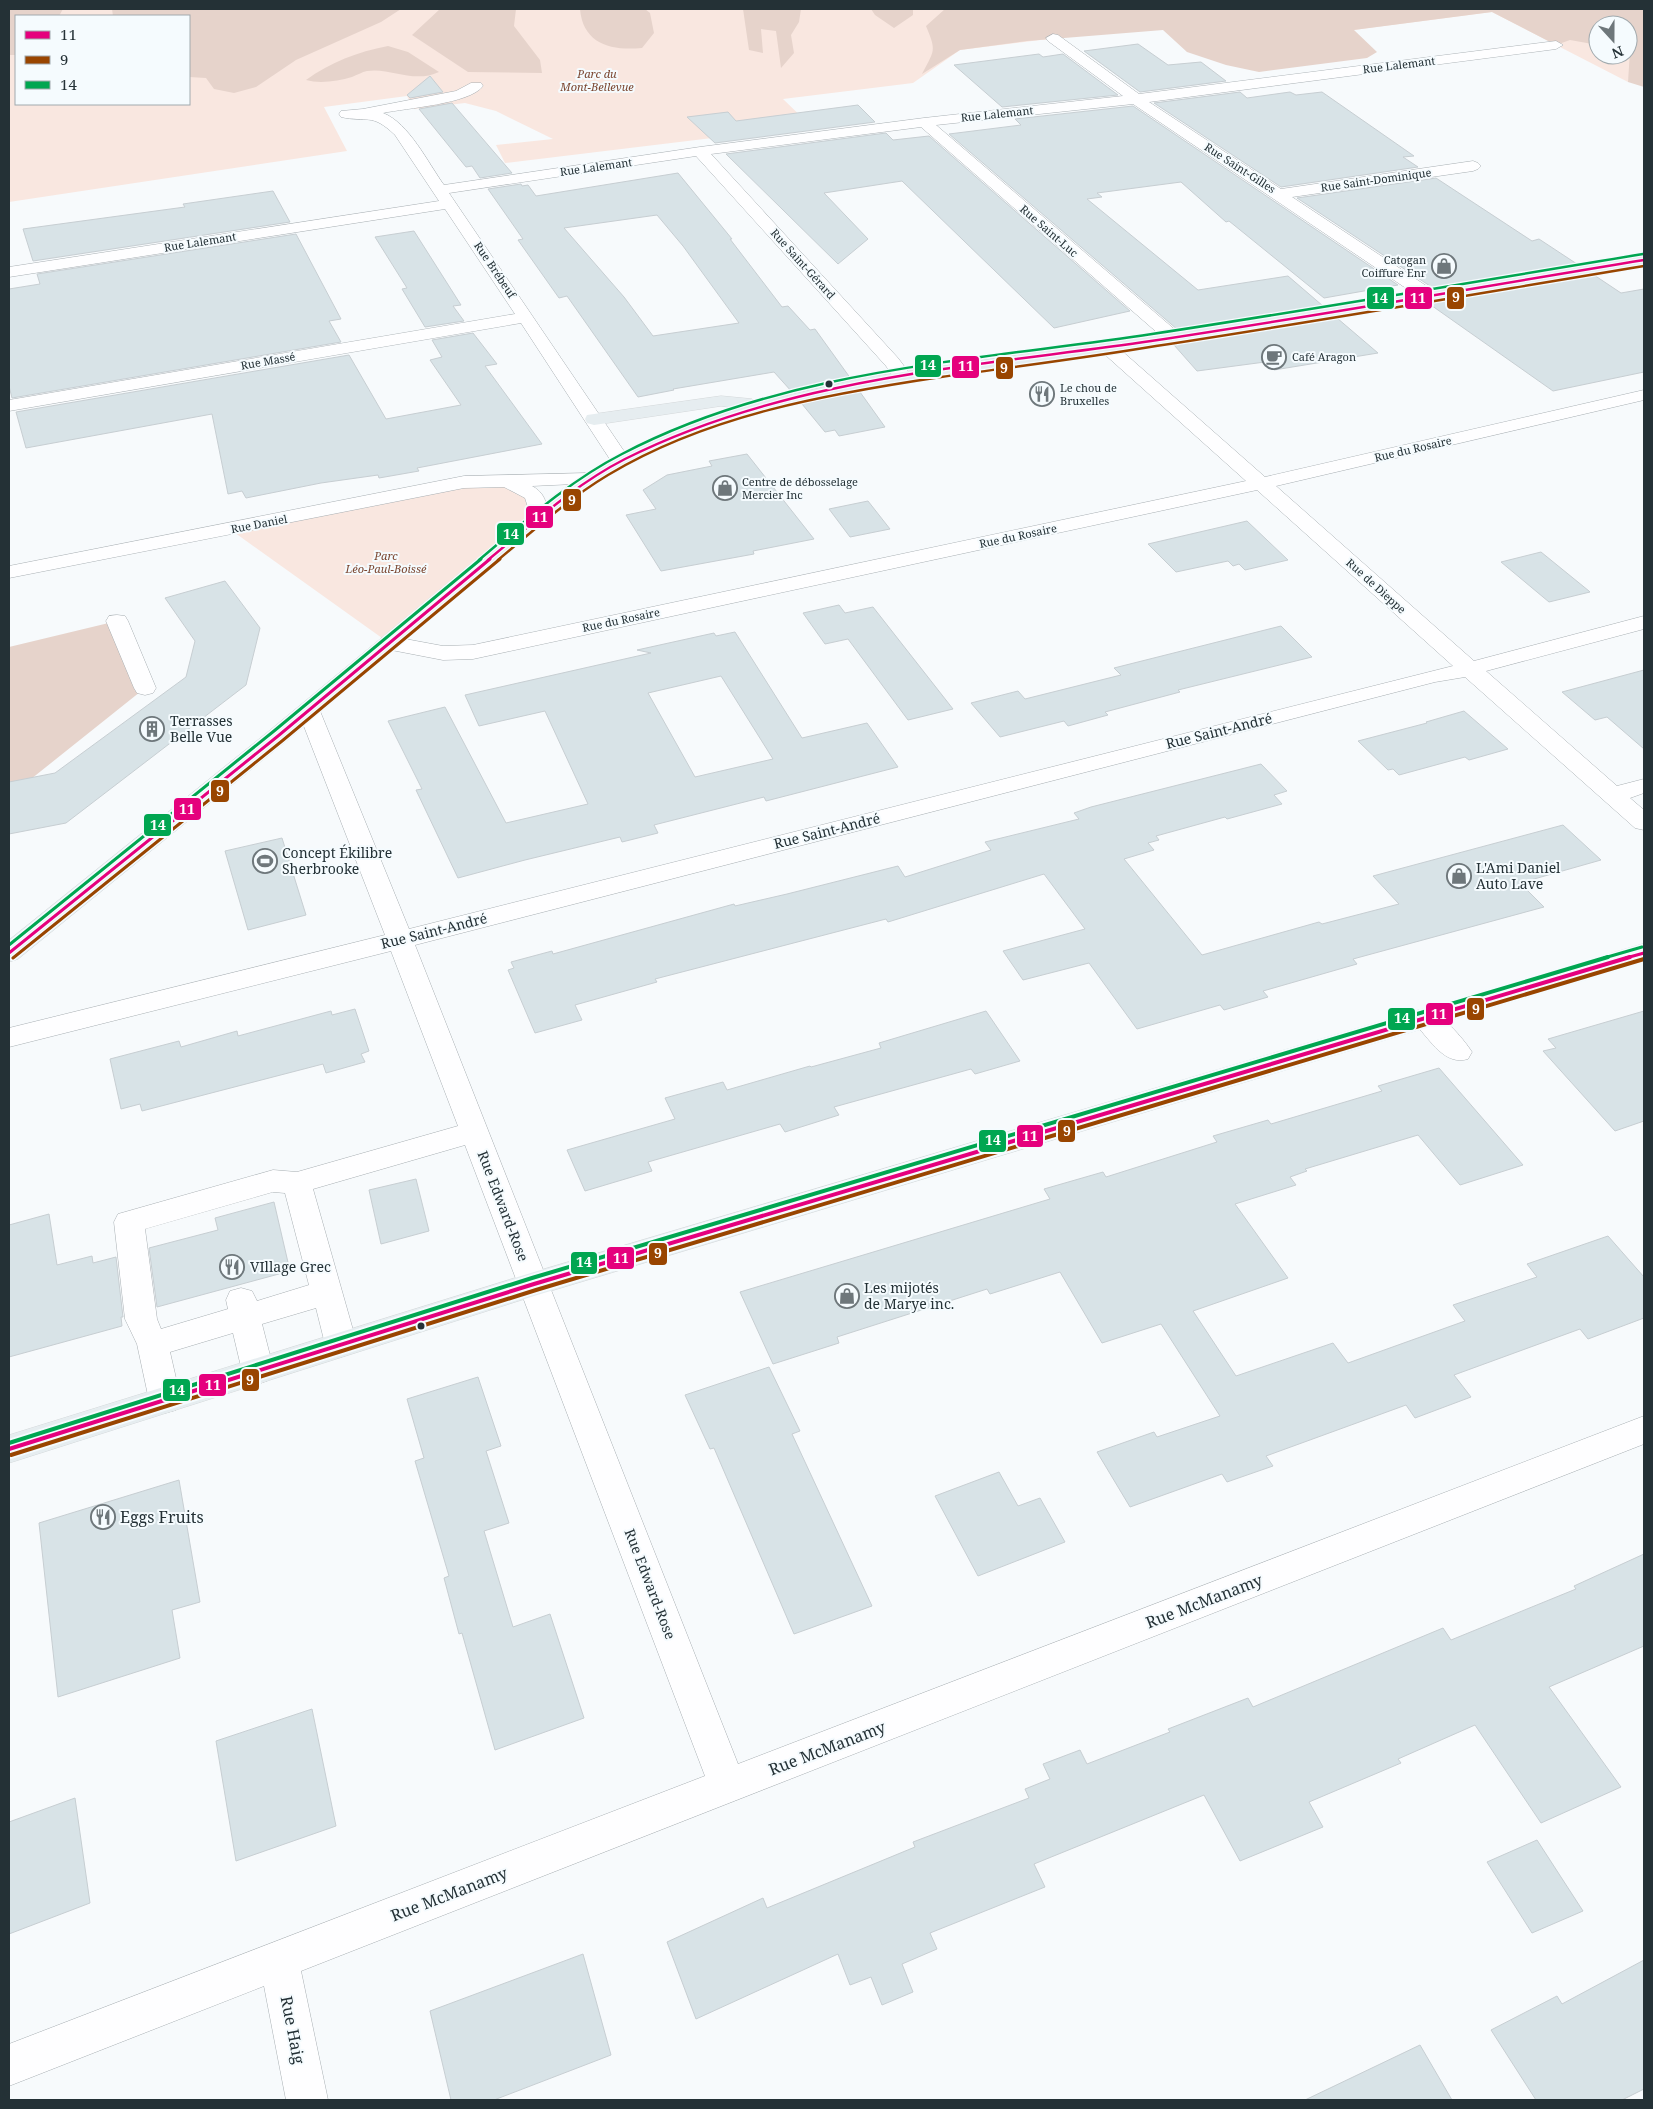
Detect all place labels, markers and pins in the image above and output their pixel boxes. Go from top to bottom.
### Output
place label: Catogan Coiffure Enr [1362,252,1427,280]
shop icon: Catogan Coiffure Enr [1431,253,1457,279]
cafe icon: Café Aragon [1261,344,1287,370]
place label: Café Aragon [1292,349,1356,364]
unlabelled marker [824,379,834,389]
place label: Le chou de Bruxelles [1060,380,1117,408]
restaurant icon: Le chou de Bruxelles [1029,381,1055,407]
place label: Centre de débosselage Mercier Inc [742,474,858,502]
shop icon: Centre de débosselage Mercier Inc [712,475,738,501]
place label: Terrasses Belle Vue [170,711,233,746]
building icon: Terrasses Belle Vue [139,716,165,742]
place label: Concept Ékilibre Sherbrooke [282,843,392,878]
sports icon: Concept Ékilibre Sherbrooke [252,848,278,874]
place label: L'Ami Daniel Auto Lave [1476,858,1561,893]
shop icon: L'Ami Daniel Auto Lave [1446,863,1472,889]
restaurant icon: VIllage Grec [219,1254,245,1280]
place label: VIllage Grec [250,1257,331,1276]
place label: Les mijotés de Marye inc. [864,1278,954,1313]
shop icon: Les mijotés de Marye inc. [834,1283,860,1309]
unlabelled marker [416,1321,426,1331]
restaurant icon: Eggs Fruits [90,1504,116,1530]
place label: Eggs Fruits [120,1506,204,1528]

